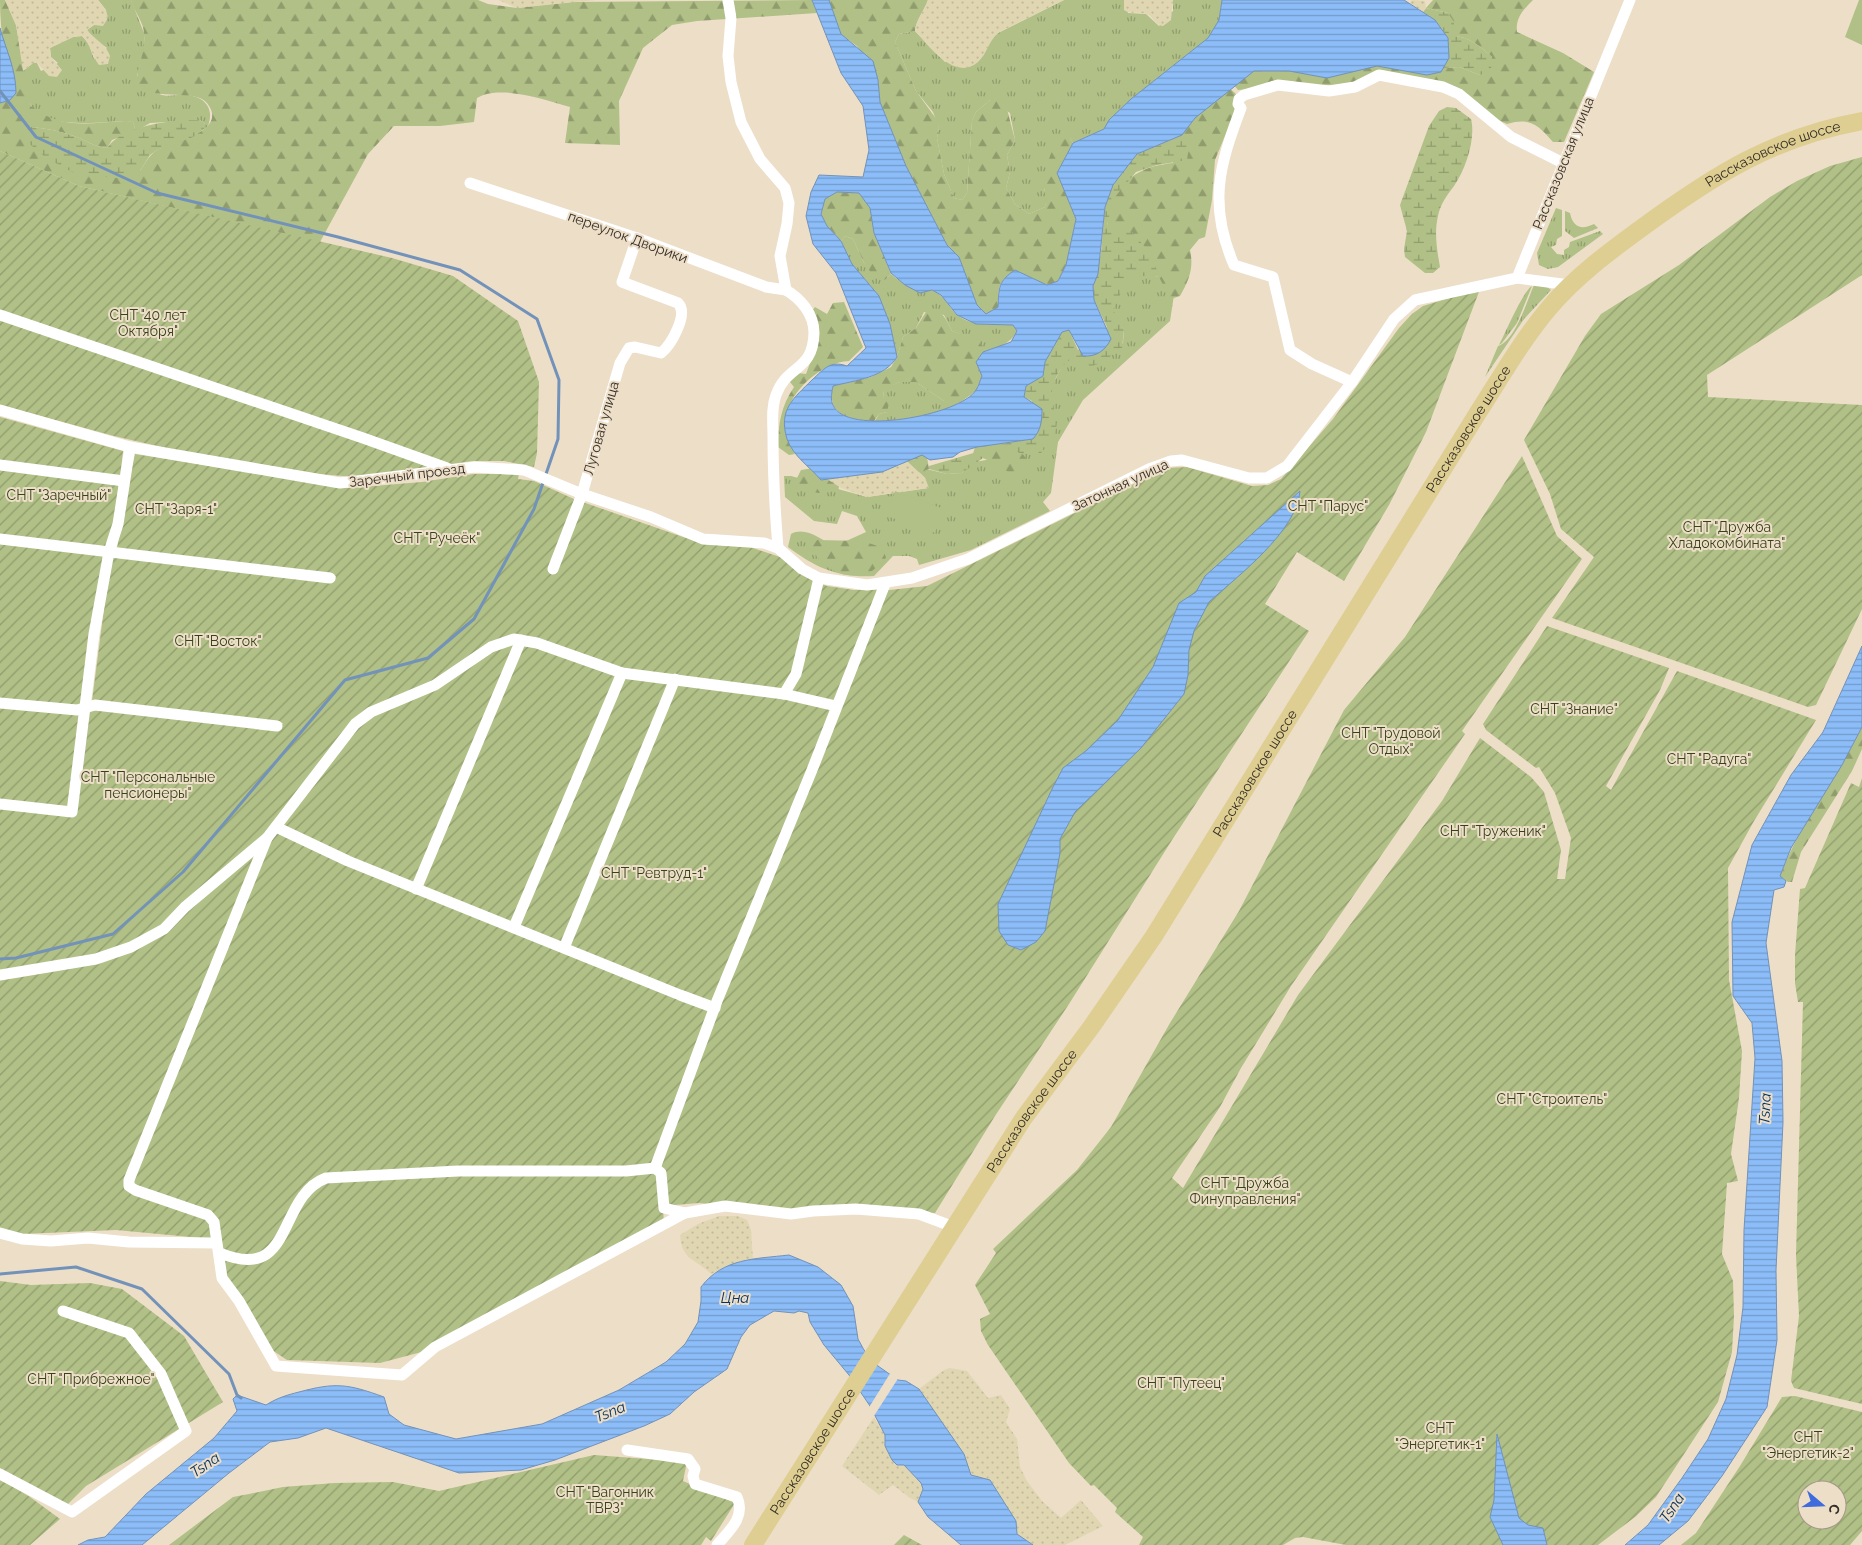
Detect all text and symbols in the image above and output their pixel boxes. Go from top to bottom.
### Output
street label: Рассказовская улица [1529,94,1597,232]
street label: Рассказовское шоссе [1702,118,1842,190]
street label: переулок Дворики [566,208,690,266]
park label: СНТ "40 лет Октября" [109,307,187,339]
street label: Рассказовское шоссе [1423,363,1514,495]
street label: Луговая улица [580,379,622,477]
street label: Затонная улица [1069,456,1171,514]
street label: Заречный проезд [348,460,466,490]
park label: СНТ "Заречный" [7,487,111,503]
park label: СНТ "Парус" [1288,498,1368,514]
park label: СНТ "Заря-1" [135,501,217,517]
park label: СНТ "Дружба Хладокомбината" [1669,519,1785,551]
park label: СНТ "Ручеёк" [394,530,480,546]
park label: СНТ "Восток" [174,633,262,649]
park label: СНТ "Знание" [1530,701,1618,717]
street label: Рассказовское шоссе [1209,707,1300,840]
park label: СНТ "Трудовой Отдых" [1341,725,1441,757]
park label: СНТ "Радуга" [1667,751,1751,767]
park label: СНТ "Персональные пенсионеры" [81,769,215,801]
park label: СНТ "Труженик" [1440,823,1546,839]
park label: СНТ "Ревтруд-1" [601,865,707,881]
street label: Рассказовское шоссе [983,1046,1080,1175]
park label: СНТ "Строитель" [1497,1091,1607,1107]
water label: Tsna [1755,1093,1775,1125]
park label: СНТ "Дружба Финуправления" [1190,1175,1300,1207]
water label: Цна [721,1289,749,1307]
park label: СНТ "Прибрежное" [27,1371,155,1387]
park label: СНТ "Путеец" [1137,1375,1225,1391]
street label: Рассказовское шоссе [766,1385,858,1517]
water label: Tsna [592,1398,628,1426]
park label: СНТ "Энергетик-1" [1395,1420,1485,1452]
park label: СНТ "Энергетик-2" [1762,1429,1854,1461]
water label: Tsna [187,1449,223,1481]
north arrow [1797,1480,1847,1530]
park label: СНТ "Вагонник ТВРЗ" [556,1484,654,1516]
water label: Tsna [1656,1490,1688,1526]
text: С [1825,1502,1843,1517]

